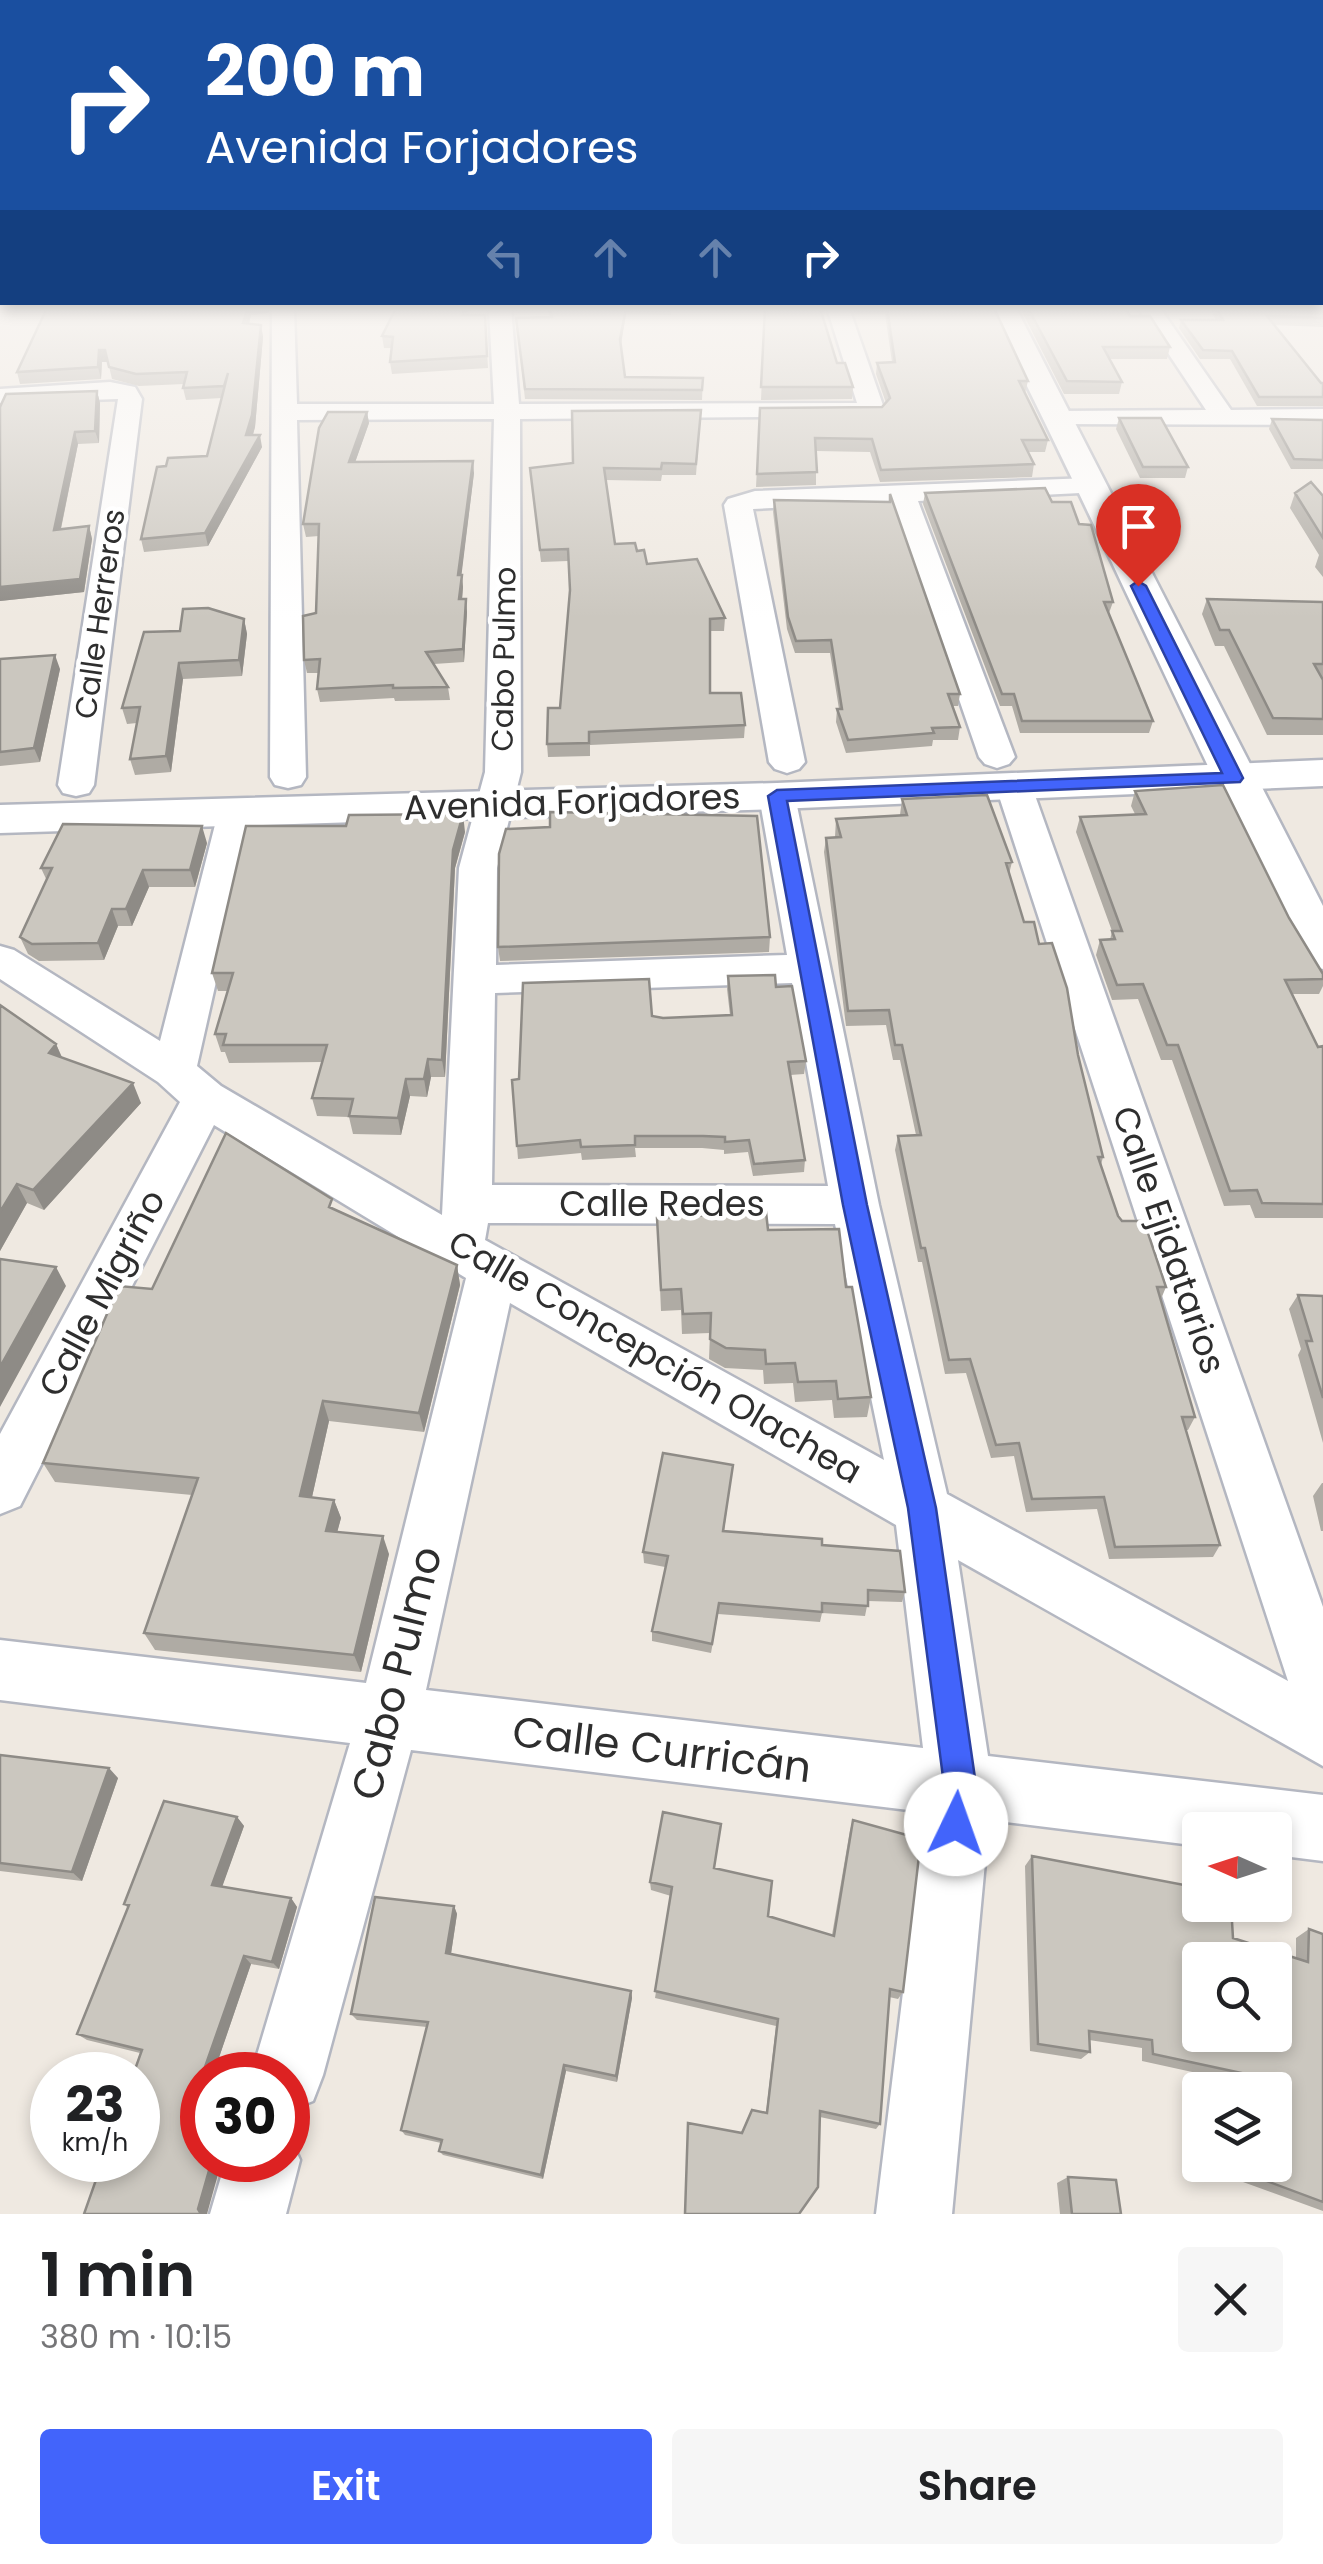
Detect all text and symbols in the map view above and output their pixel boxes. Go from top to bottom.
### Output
text: 200 m [205,22,425,121]
icon: right [40,40,170,170]
text: Avenida Forjadores [205,116,638,179]
icon: left [478,230,533,285]
icon: ahead [583,230,638,285]
icon: ahead [688,230,743,285]
icon: right [793,230,848,285]
pin [1096,484,1181,587]
icon: arrive [1111,499,1166,554]
street label: Calle Herreros [64,506,135,721]
street label: Cabo Pulmo [480,566,527,752]
street label: Avenida Forjadores [403,771,741,832]
street label: Calle Ejidatarios [1101,1099,1238,1380]
street label: Calle Redes [559,1179,765,1228]
street label: Calle Migriño [26,1181,177,1405]
street label: Calle Concepción Olachea [439,1218,871,1495]
street label: Cabo Pulmo [337,1540,456,1806]
street label: Calle Curricán [509,1702,815,1797]
position arrow [904,1772,1008,1876]
north arrow [1182,1812,1292,1922]
map controls [1182,1812,1292,2182]
button: search [1182,1942,1292,2052]
speed limit sign: 30 [180,2052,310,2182]
text: 23 [66,2069,124,2140]
button: layers [1182,2072,1292,2182]
text: km/h [62,2125,128,2160]
text: 1 min [40,2233,195,2317]
button: close [1178,2247,1283,2352]
text: 380 m · 10:15 [40,2314,232,2359]
button: Exit [40,2429,652,2544]
button: Share [672,2429,1283,2544]

